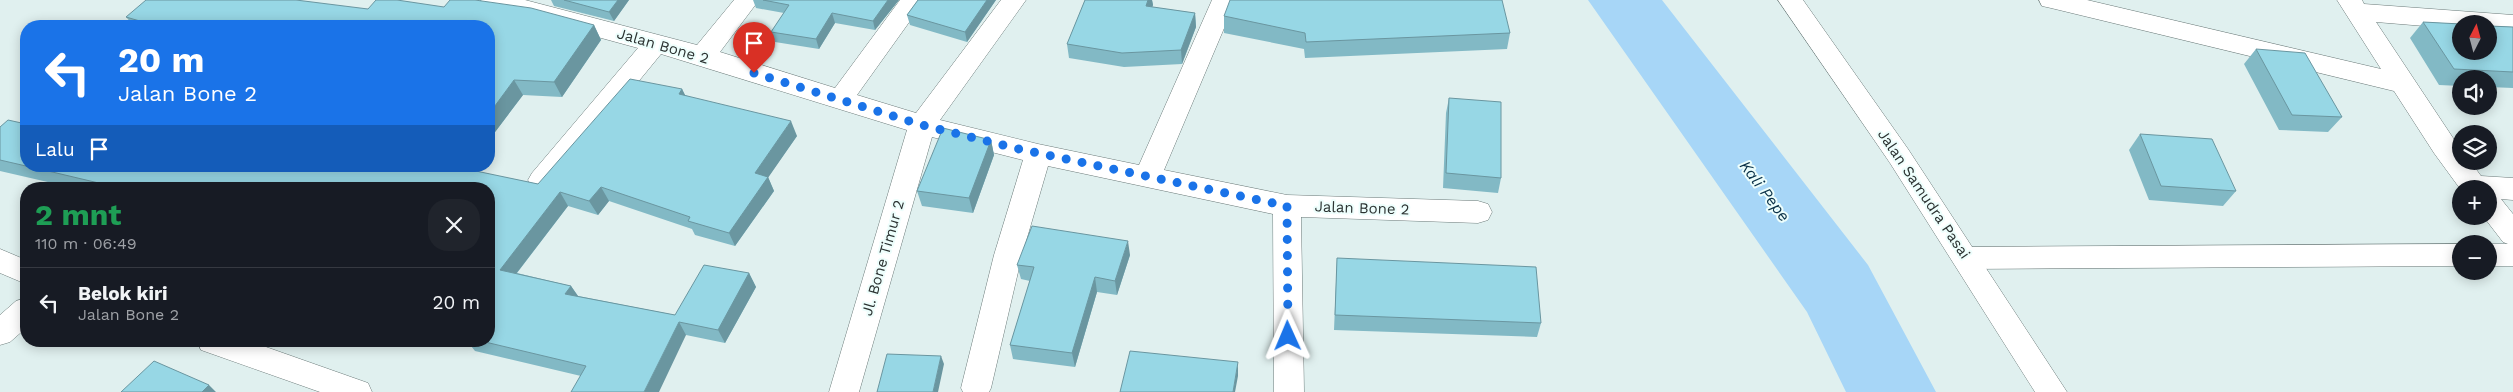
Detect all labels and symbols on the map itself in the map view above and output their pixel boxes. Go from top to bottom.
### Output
north arrow [2452,15,2498,60]
pin [733,22,775,73]
street label: Jalan Bone 2 [615,24,711,68]
street label: Jalan Samudra Pasai [1874,126,1974,262]
water label: Kali Pepe [1736,157,1794,225]
street label: Jalan Bone 2 [1314,197,1410,219]
street label: Jl. Bone Timur 2 [858,198,908,318]
position arrow [1261,309,1313,361]

